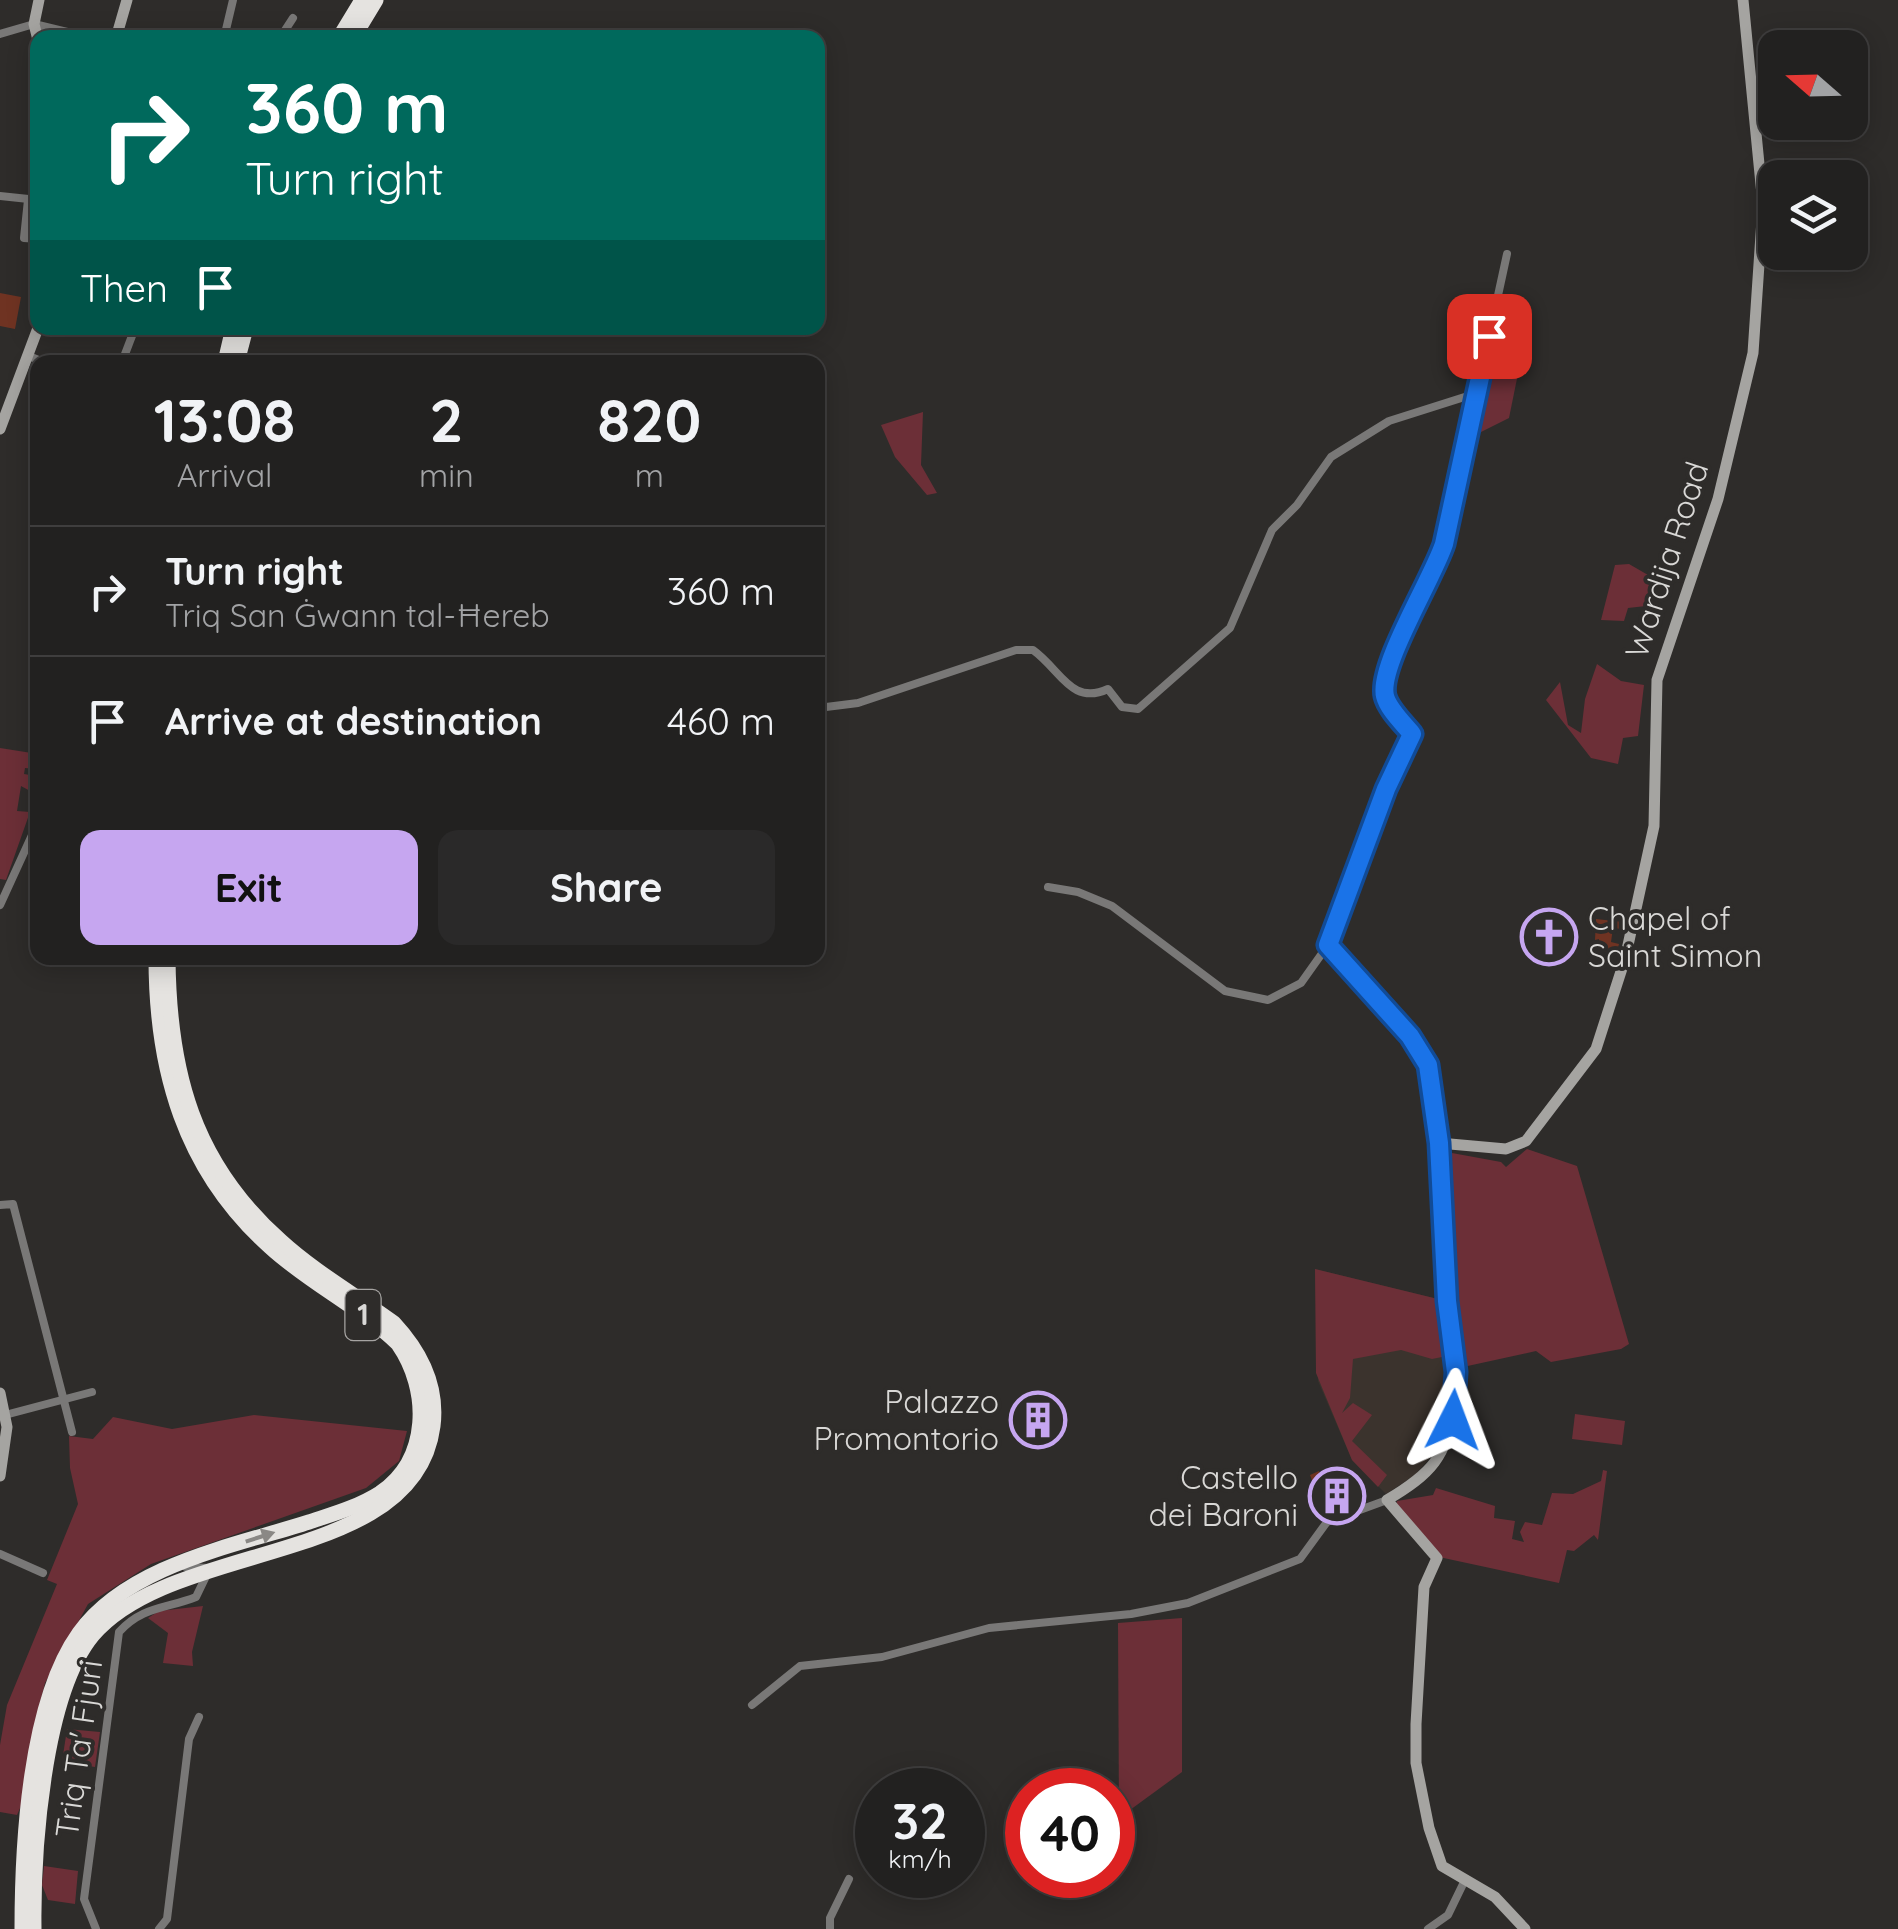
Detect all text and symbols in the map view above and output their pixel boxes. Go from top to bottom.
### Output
north arrow [1758,30,1868,140]
map controls [1758,30,1868,270]
text: 360 m [245,63,448,151]
icon: right [80,70,210,200]
text: Turn right [245,150,444,206]
button: layers [1758,160,1868,270]
icon: arrive [188,260,243,315]
text: Then [80,264,168,312]
pin [1447,294,1532,379]
icon: arrive [1462,309,1517,364]
text: 13:08 [154,382,295,457]
text: 2 [429,382,463,457]
text: 820 [597,382,701,457]
text: Arrival [177,455,272,495]
text: min [419,455,474,495]
text: m [635,455,664,495]
street label: Wardija Road [1616,456,1717,663]
text: Turn right [165,547,344,595]
icon: right [80,564,135,619]
text: 360 m [667,567,775,615]
text: Triq San Ġwann tal-Ħereb [165,595,550,635]
icon: arrive [80,694,135,749]
text: Arrive at destination [165,697,542,745]
text: 460 m [667,697,775,745]
button: Exit [80,830,418,945]
button: Share [438,830,775,945]
place label: Chapel of Saint Simon [1588,898,1762,975]
church icon: Chapel of Saint Simon [1519,907,1579,967]
road number: 1 [346,1290,380,1340]
position arrow [1401,1368,1505,1472]
place label: Palazzo Promontorio [813,1381,999,1458]
building icon: Palazzo Promontorio [1008,1390,1068,1450]
place label: Castello dei Baroni [1148,1457,1298,1534]
building icon: Castello dei Baroni [1307,1466,1367,1526]
one-way arrow [245,1529,275,1544]
street label: Triq Ta' Fjuri [46,1657,110,1840]
speed limit sign: 40 [1005,1768,1135,1898]
text: 32 [892,1789,948,1852]
text: km/h [888,1843,952,1874]

